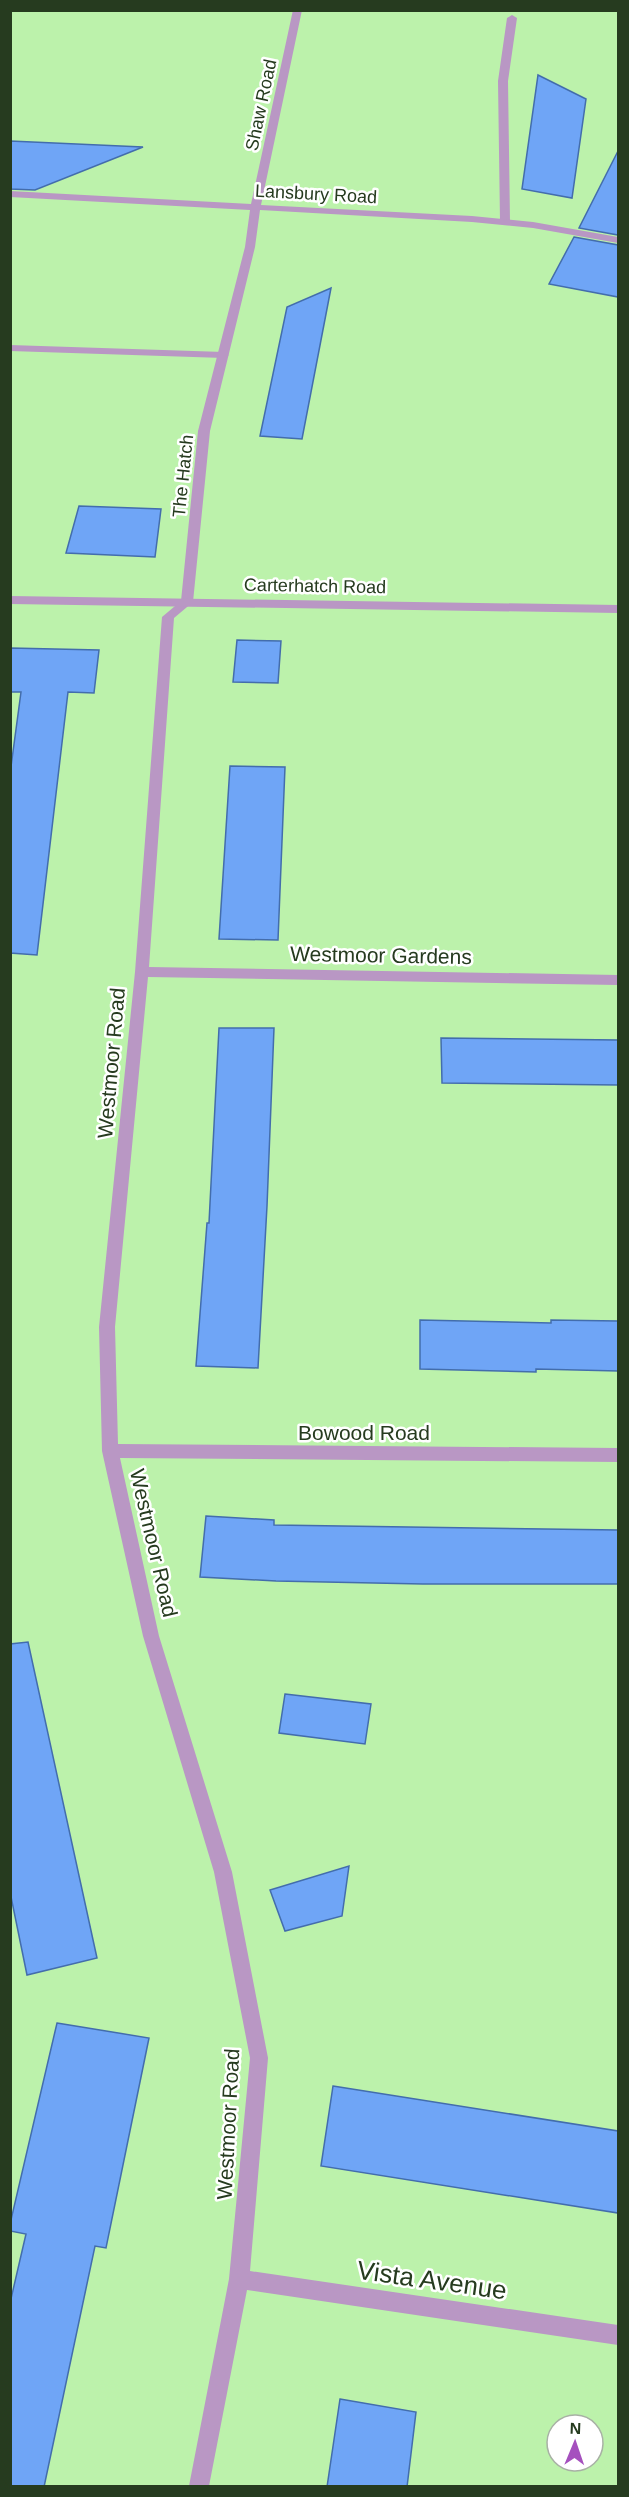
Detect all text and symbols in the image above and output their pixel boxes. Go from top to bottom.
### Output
street label: Shaw Road [242,57,280,153]
street label: Lansbury Road [255,181,377,207]
street label: The Hatch [169,434,197,518]
street label: Carterhatch Road [244,575,386,597]
street label: Westmoor Gardens [290,942,472,968]
street label: Westmoor Road [93,987,129,1139]
street label: Bowood Road [298,1421,430,1444]
street label: Westmoor Road [126,1467,182,1619]
street label: Westmoor Road [213,2048,243,2200]
street label: Vista Avenue [355,2255,509,2305]
north arrow [545,2413,605,2473]
text: N [569,2420,582,2437]

